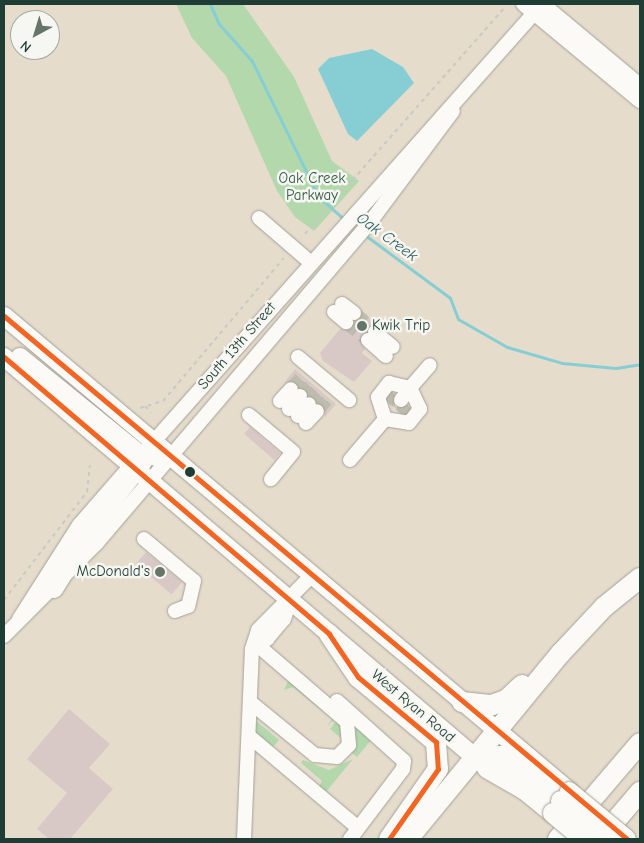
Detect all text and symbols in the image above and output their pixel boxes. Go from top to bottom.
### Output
north arrow [10,10,60,60]
text: N [17,37,35,56]
park label: Oak Creek Parkway [279,169,345,204]
water label: Oak Creek [353,208,421,266]
street label: South 13th Street [194,299,280,393]
place label: Kwik Trip [372,317,430,335]
marker: Kwik Trip [356,320,368,332]
unlabelled marker [185,467,195,477]
place label: McDonald's [76,563,150,581]
marker: McDonald's [154,566,166,578]
street label: West Ryan Road [367,666,459,746]

